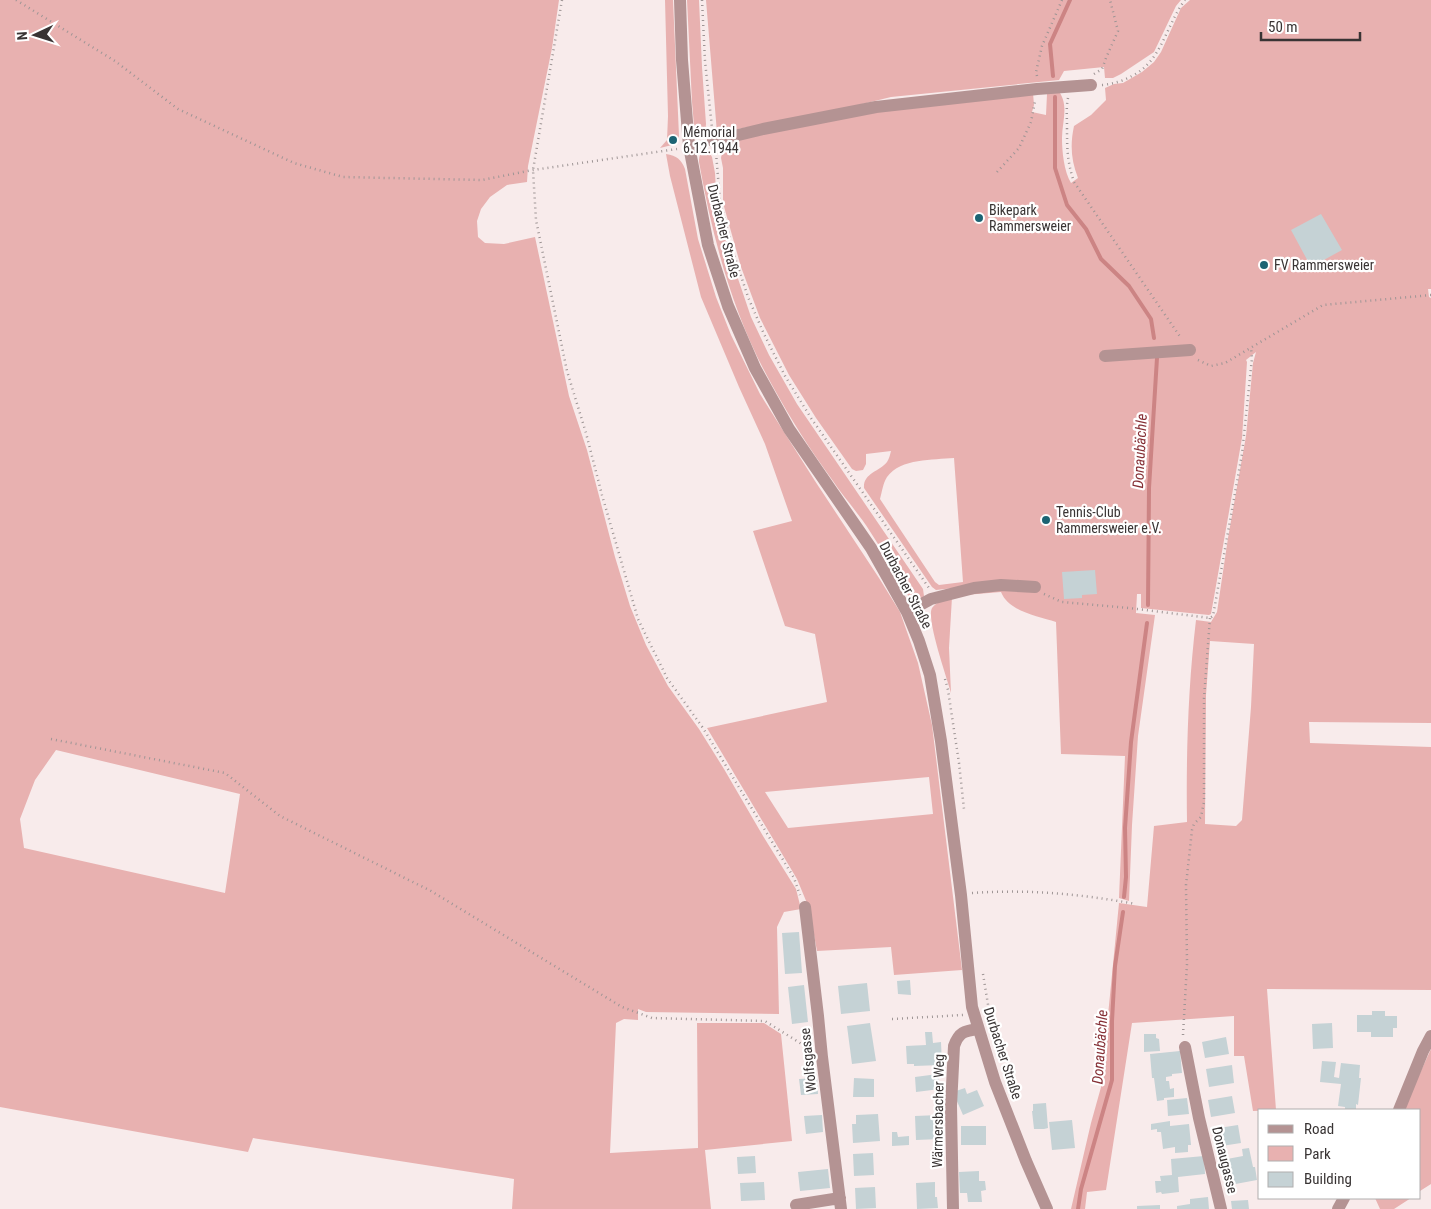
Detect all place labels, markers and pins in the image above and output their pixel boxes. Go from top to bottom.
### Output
place label: Mémorial 6.12.1944 [683,124,739,156]
marker: Mémorial 6.12.1944 [667,134,679,146]
place label: Bikepark Rammersweier [989,202,1071,234]
marker: Bikepark Rammersweier [973,212,985,224]
place label: FV Rammersweier [1274,257,1374,273]
marker: FV Rammersweier [1258,259,1270,271]
place label: Tennis-Club Rammersweier e.V. [1056,504,1162,536]
marker: Tennis-Club Rammersweier e.V. [1040,514,1052,526]

